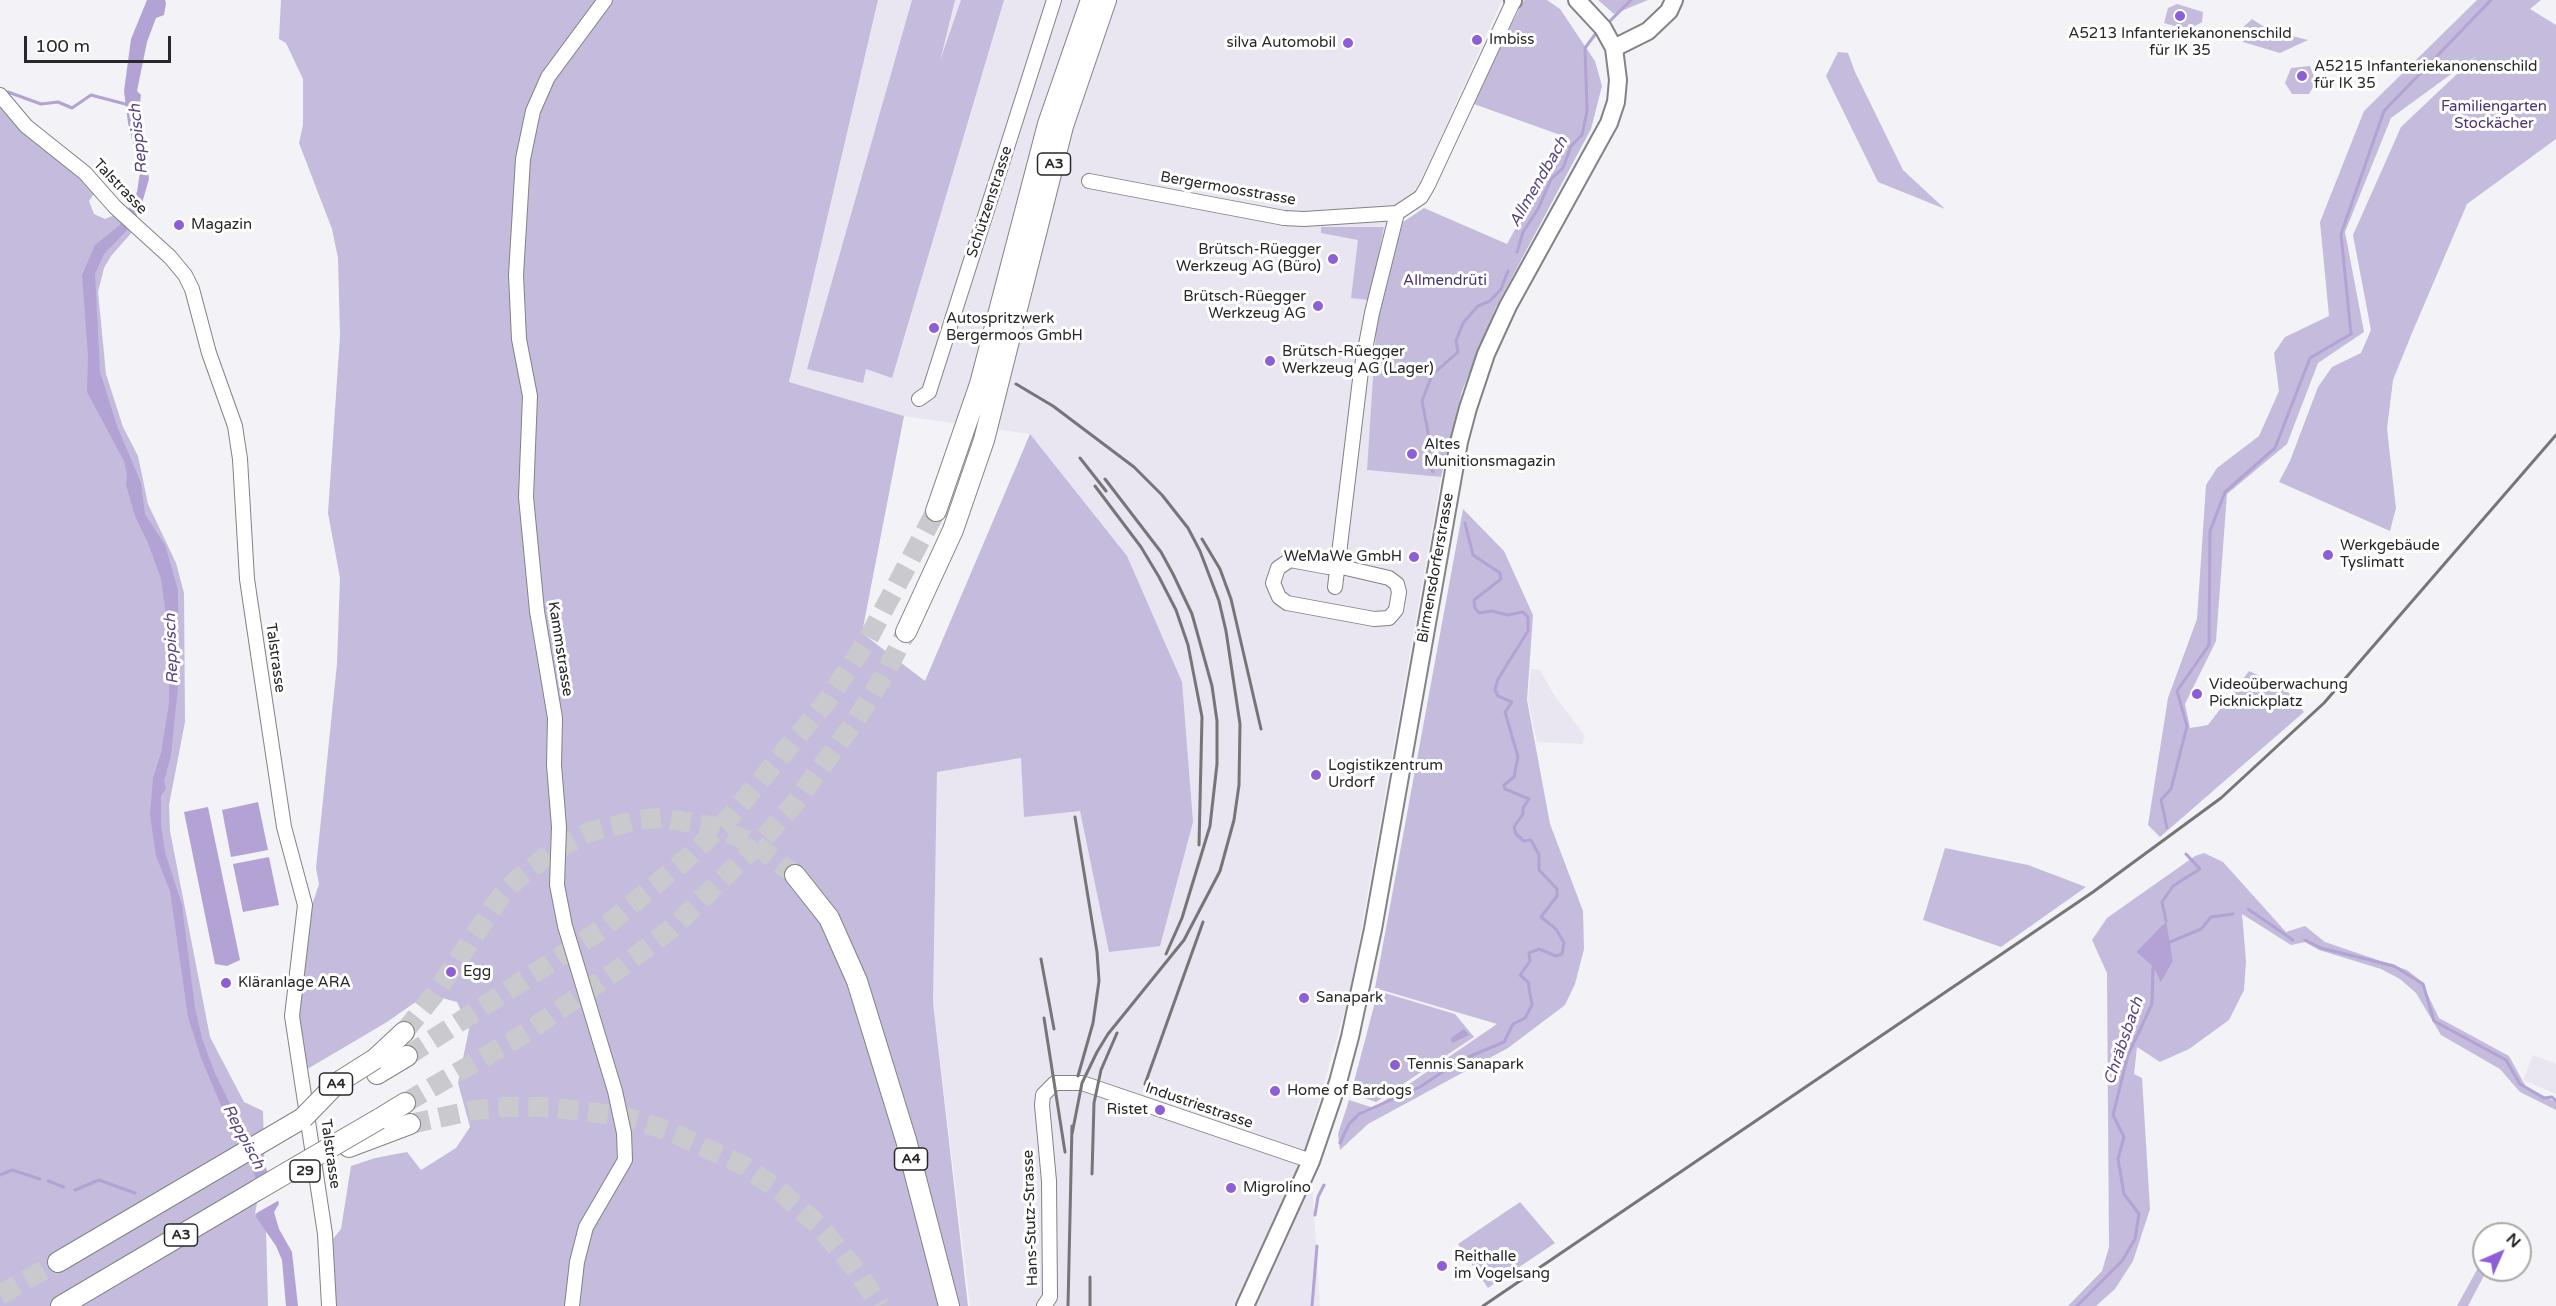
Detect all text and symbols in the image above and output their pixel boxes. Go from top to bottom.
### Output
marker: A5213 Infanteriekanonenschild für IK 35 [2173,9,2187,23]
scale bar [27,24,174,62]
place label: A5213 Infanteriekanonenschild für IK 35 [2068,25,2292,60]
place label: Imbiss [1489,31,1534,49]
marker: Imbiss [1470,33,1484,47]
place label: silva Automobil [1226,34,1336,52]
text: 100 m [35,35,90,57]
marker: silva Automobil [1341,36,1355,50]
place label: A5215 Infanteriekanonenschild für IK 35 [2314,58,2538,93]
marker: A5215 Infanteriekanonenschild für IK 35 [2295,69,2309,83]
park label: Familiengarten Stockächer [2441,98,2547,133]
water label: Reppisch [126,103,152,175]
water label: Allmendbach [1505,134,1573,230]
street label: Schützenstrasse [963,144,1017,260]
road number: A3 [1038,153,1070,175]
street label: Talstrasse [89,156,151,218]
street label: Bergermoosstrasse [1159,168,1297,210]
place label: Magazin [191,216,252,234]
marker: Magazin [172,218,186,232]
place label: Brütsch-Rüegger Werkzeug AG (Büro) [1176,241,1321,276]
marker: Brütsch-Rüegger Werkzeug AG (Büro) [1326,252,1340,266]
park label: Allmendrüti [1403,272,1487,290]
place label: Brütsch-Rüegger Werkzeug AG [1183,288,1306,323]
marker: Brütsch-Rüegger Werkzeug AG [1311,299,1325,313]
place label: Autospritzwerk Bergermoos GmbH [946,310,1083,345]
marker: Autospritzwerk Bergermoos GmbH [927,321,941,335]
place label: Brütsch-Rüegger Werkzeug AG (Lager) [1282,343,1434,378]
marker: Brütsch-Rüegger Werkzeug AG (Lager) [1263,354,1277,368]
place label: Altes Munitionsmagazin [1424,436,1556,471]
marker: Altes Munitionsmagazin [1405,447,1419,461]
street label: Birmensdorferstrasse [1414,492,1458,644]
place label: Werkgebäude Tyslimatt [2340,537,2440,572]
place label: WeMaWe GmbH [1284,548,1402,566]
marker: Werkgebäude Tyslimatt [2321,548,2335,562]
marker: WeMaWe GmbH [1407,550,1421,564]
street label: Kammstrasse [544,600,576,698]
water label: Reppisch [161,613,183,685]
street label: Talstrasse [261,622,289,694]
place label: Videoüberwachung Picknickplatz [2209,676,2348,711]
marker: Videoüberwachung Picknickplatz [2190,687,2204,701]
place label: Logistikzentrum Urdorf [1328,757,1443,792]
marker: Logistikzentrum Urdorf [1309,768,1323,782]
place label: Egg [463,963,491,981]
marker: Egg [444,965,458,979]
place label: Kläranlage ARA [238,974,351,992]
marker: Kläranlage ARA [219,976,233,990]
place label: Sanapark [1316,989,1383,1007]
marker: Sanapark [1297,991,1311,1005]
water label: Chräbsbach [2100,995,2148,1087]
place label: Tennis Sanapark [1407,1056,1524,1074]
marker: Tennis Sanapark [1388,1058,1402,1072]
road number: A4 [320,1073,352,1095]
street label: Industriestrasse [1143,1079,1255,1133]
place label: Home of Bardogs [1287,1082,1412,1100]
marker: Home of Bardogs [1268,1084,1282,1098]
water label: Reppisch [218,1101,268,1173]
place label: Ristet [1107,1101,1148,1119]
marker: Ristet [1153,1103,1167,1117]
street label: Talstrasse [316,1118,344,1190]
road number: A4 [894,1148,928,1170]
street label: Hans-Stutz-Strasse [1020,1150,1042,1286]
road number: 29 [290,1160,320,1182]
place label: Migrolino [1243,1179,1311,1197]
marker: Migrolino [1224,1181,1238,1195]
north arrow [2472,1222,2532,1282]
road number: A3 [164,1224,198,1246]
text: N [2502,1229,2525,1252]
place label: Reithalle im Vogelsang [1454,1248,1550,1283]
marker: Reithalle im Vogelsang [1435,1259,1449,1273]

